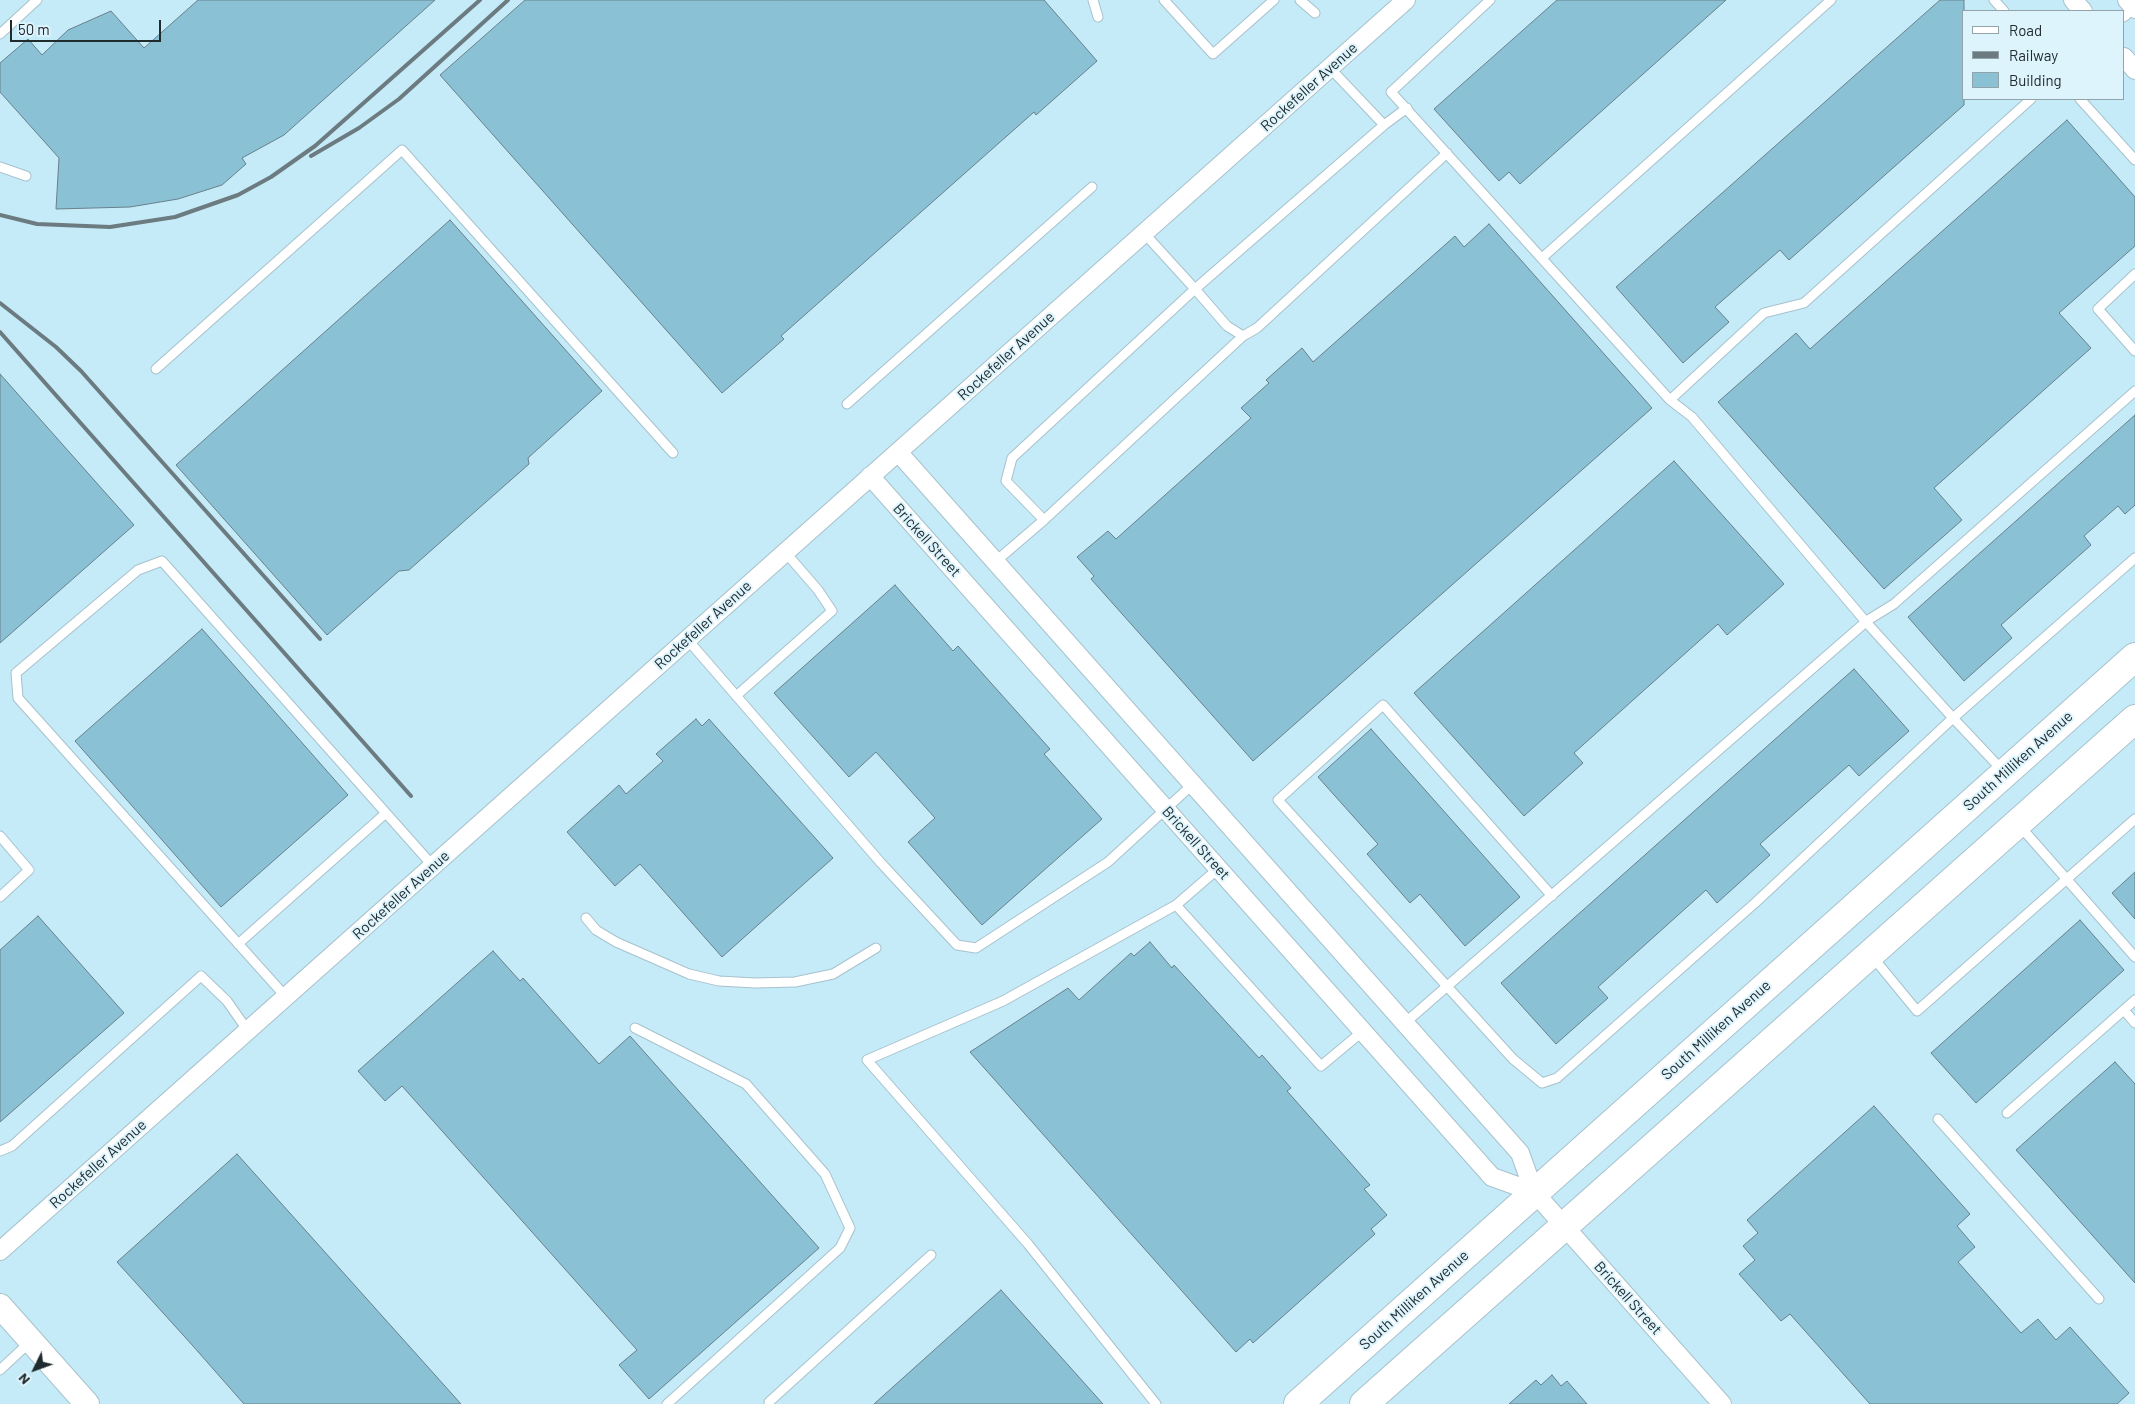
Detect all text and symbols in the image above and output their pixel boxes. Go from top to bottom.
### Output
scale bar [12,10,164,42]
legend [1962,10,2125,100]
text: 50 m [18,20,50,38]
text: Road [2009,21,2042,39]
street label: Rockefeller Avenue [1257,39,1361,135]
text: Railway [2009,46,2058,64]
text: Building [2009,71,2062,89]
street label: Rockefeller Avenue [954,308,1058,404]
street label: Brickell Street [889,500,965,580]
street label: Rockefeller Avenue [651,577,755,673]
street label: South Milliken Avenue [1960,707,2076,815]
street label: Brickell Street [1158,803,1234,883]
street label: Rockefeller Avenue [349,847,453,943]
street label: South Milliken Avenue [1658,976,1774,1084]
street label: Rockefeller Avenue [46,1116,150,1212]
street label: South Milliken Avenue [1356,1246,1472,1354]
street label: Brickell Street [1590,1258,1666,1338]
north arrow [10,1344,60,1394]
text: N [14,1370,33,1389]

